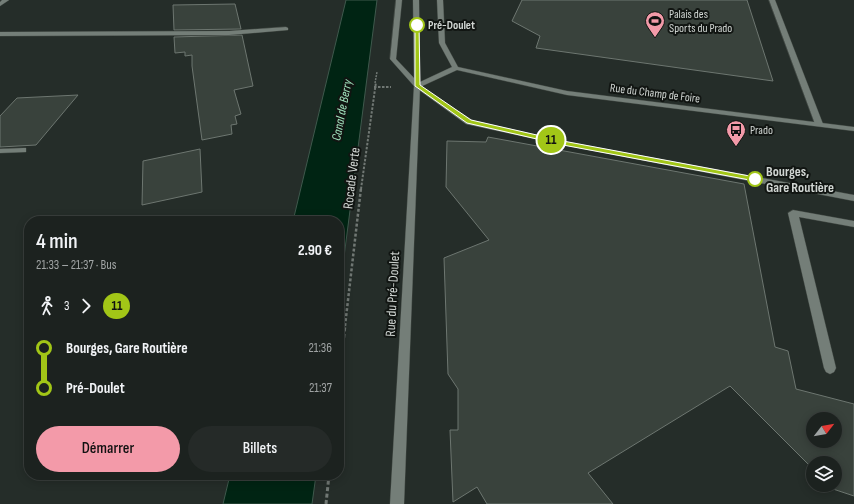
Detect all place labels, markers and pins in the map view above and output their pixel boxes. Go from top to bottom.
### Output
place label: Palais des Sports du Prado [669,7,732,36]
sports icon: Palais des Sports du Prado [644,10,666,38]
marker: Pré-Doulet [409,17,425,33]
place label: Pré-Doulet [428,18,475,33]
bus stop icon: Prado [725,119,747,147]
place label: Prado [750,123,773,138]
place label: Bourges, Gare Routière [766,163,834,196]
marker: Bourges, Gare Routière [747,171,763,187]

